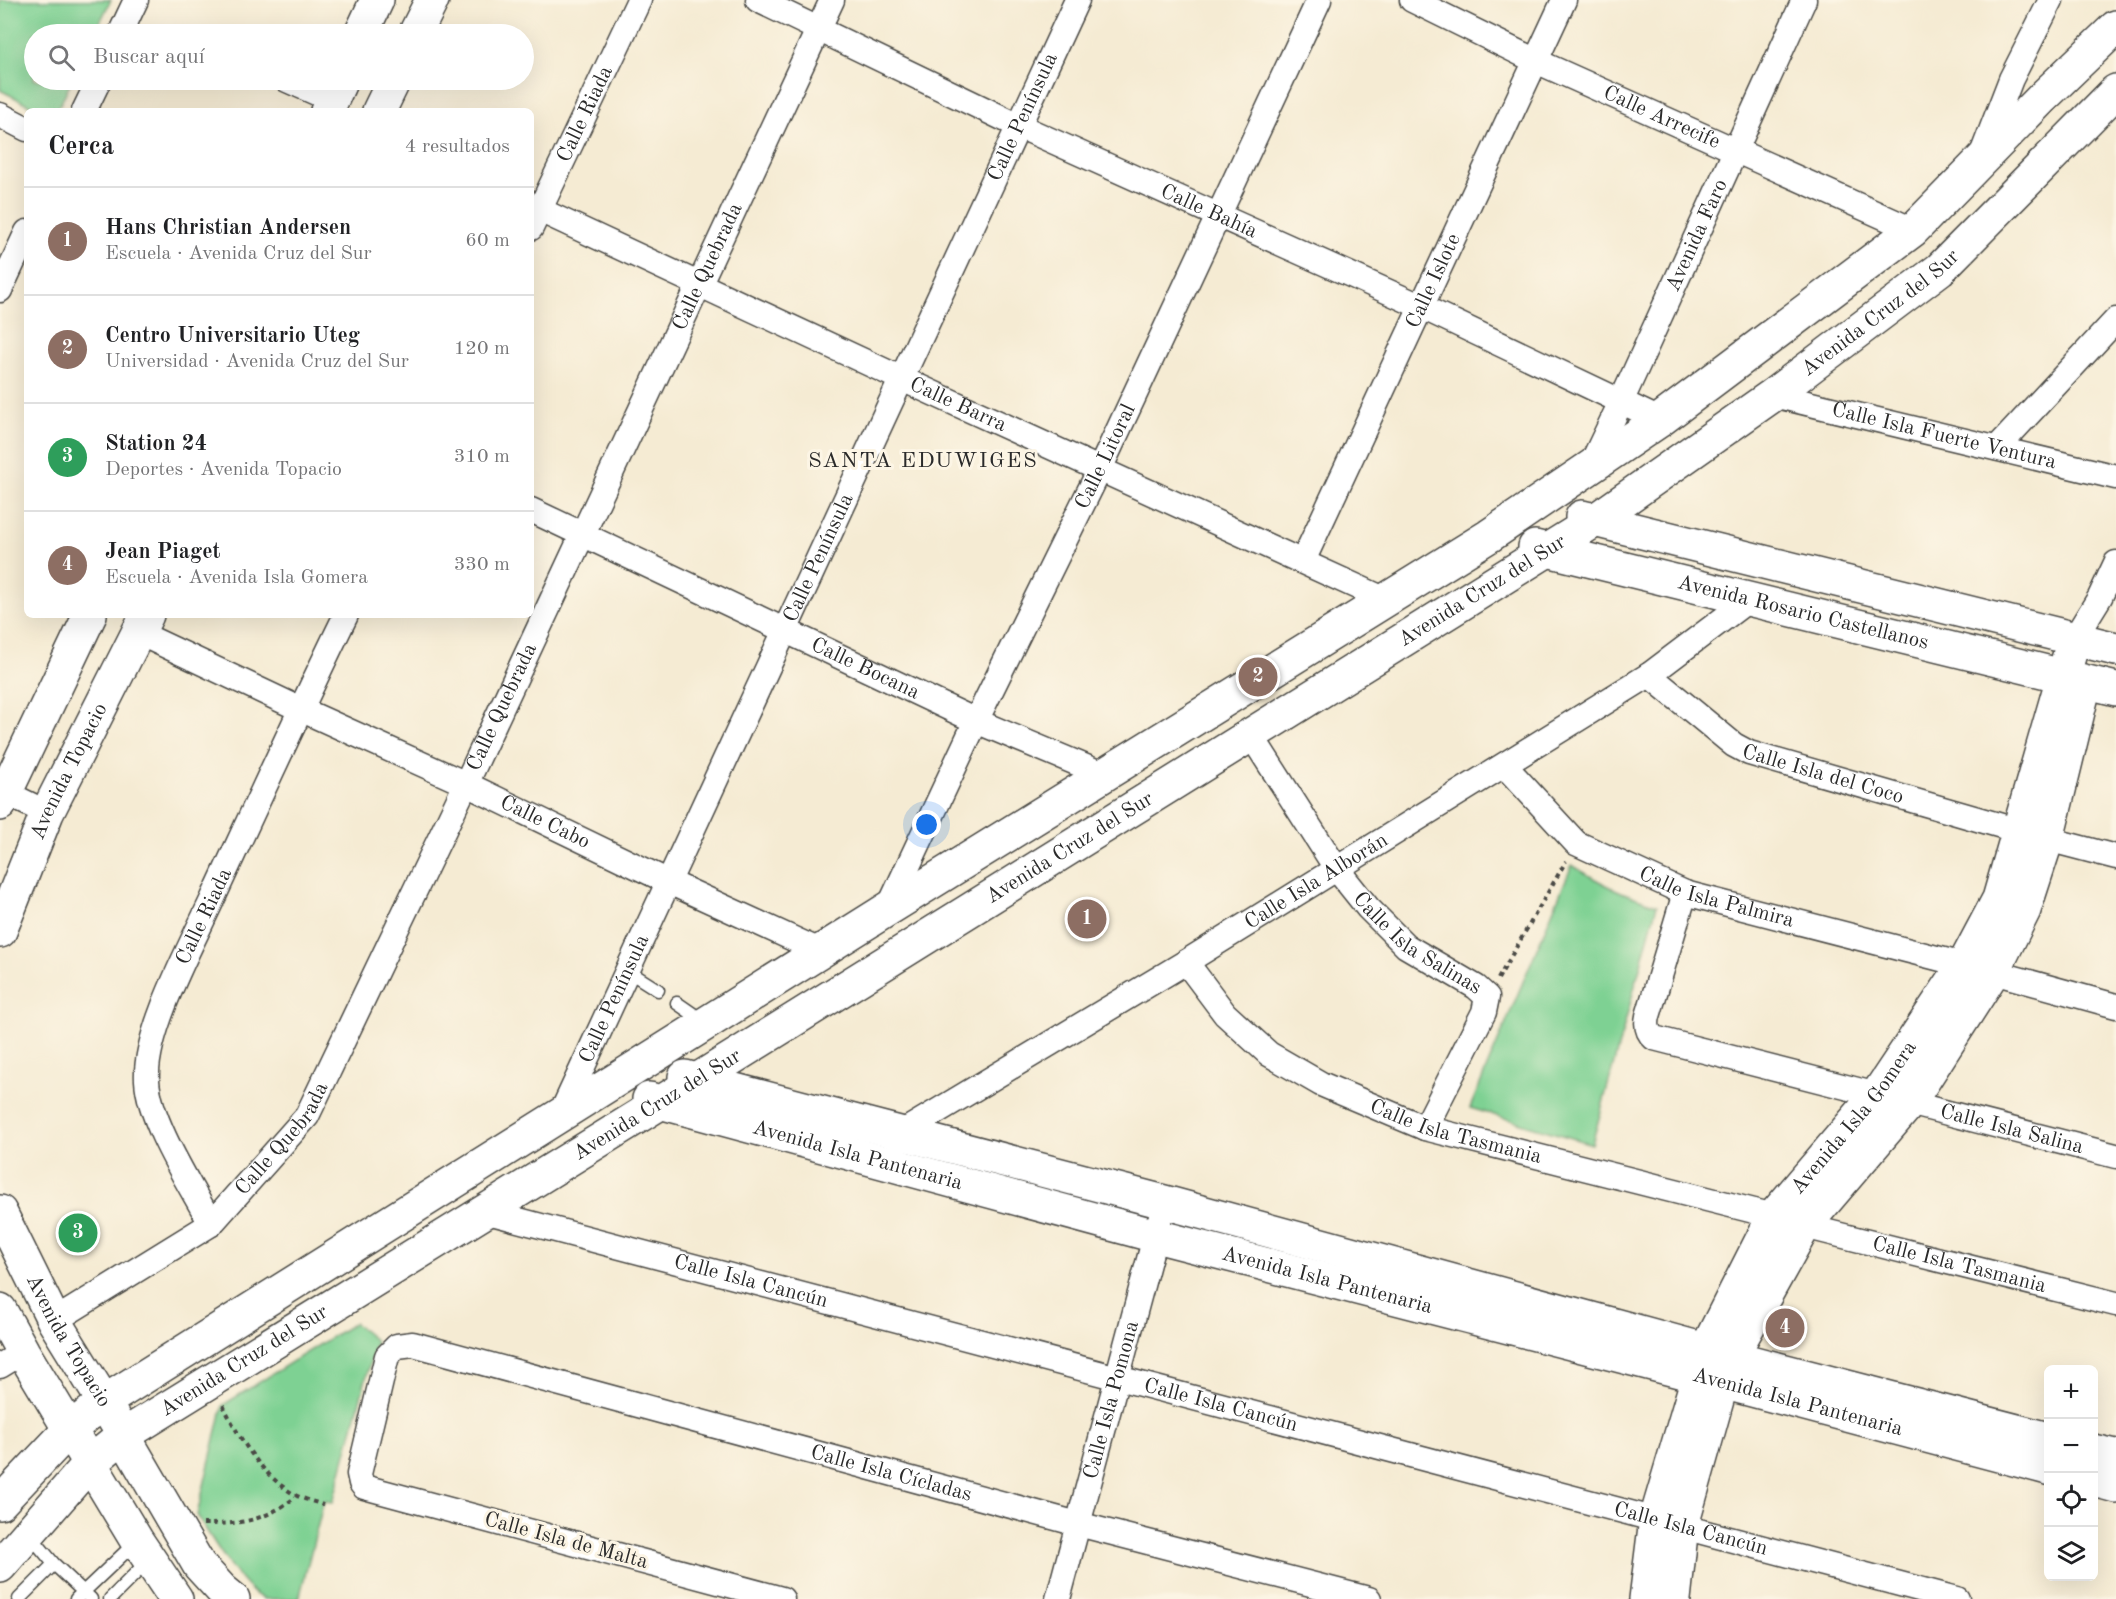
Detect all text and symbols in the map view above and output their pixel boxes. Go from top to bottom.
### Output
search box [24,24,534,90]
icon: search [45,41,78,74]
text: Buscar aquí [93,46,205,68]
street label: Calle Península [984,50,1062,184]
street label: Calle Riada [553,63,617,166]
street label: Calle Arrecife [1600,82,1723,153]
text: Cerca [48,134,114,160]
text: 4 resultados [405,137,510,157]
street label: Avenida Faro [1662,176,1731,295]
street label: Calle Bahía [1157,180,1261,242]
street label: Calle Quebrada [669,200,746,334]
text: Hans Christian Andersen [105,217,351,239]
street label: Calle Islote [1402,230,1464,331]
text: 1 [62,231,73,251]
text: 60 m [465,231,510,251]
text: Escuela · Avenida Cruz del Sur [105,244,372,264]
street label: Avenida Cruz del Sur [1798,245,1964,380]
text: Centro Universitario Uteg [105,325,360,347]
text: 2 [62,339,73,359]
text: 120 m [454,339,510,359]
text: Universidad · Avenida Cruz del Sur [105,352,409,372]
street label: Calle Barra [906,373,1010,436]
street label: Calle Isla Fuerte Ventura [1830,399,2059,473]
street label: Calle Litoral [1071,401,1139,512]
text: Station 24 [105,433,207,455]
text: 3 [62,447,73,467]
text: 310 m [454,447,510,467]
district label: SANTA EDUWIGES [808,450,1038,472]
text: Deportes · Avenida Topacio [105,460,342,480]
street label: Calle Península [780,491,857,625]
street label: Avenida Cruz del Sur [1395,531,1570,651]
text: Jean Piaget [105,541,221,563]
text: 4 [62,555,73,575]
text: 330 m [454,555,510,575]
text: Escuela · Avenida Isla Gomera [105,568,368,588]
street label: Avenida Rosario Castellanos [1676,572,1931,653]
street label: Calle Bocana [808,634,923,703]
street label: Calle Quebrada [463,640,541,774]
pin: 2 [1238,654,1278,700]
street label: Avenida Topacio [27,700,111,843]
street label: Calle Isla del Coco [1740,741,1906,808]
street label: Avenida Cruz del Sur [982,788,1157,908]
street label: Calle Cabo [497,792,593,853]
your location [912,810,941,839]
street label: Calle Isla Alborán [1241,829,1391,933]
street label: Calle Isla Palmira [1636,863,1796,931]
street label: Calle Riada [172,865,236,968]
street label: Calle Isla Salinas [1349,888,1485,998]
pin: 1 [1068,896,1106,942]
street label: Calle Península [575,931,653,1066]
street label: Avenida Isla Gomera [1787,1037,1920,1198]
street label: Avenida Cruz del Sur [570,1045,745,1164]
street label: Calle Quebrada [231,1079,332,1199]
street label: Calle Isla Tasmania [1367,1095,1544,1167]
street label: Calle Isla Salina [1938,1101,2086,1158]
street label: Avenida Isla Pantenaria [750,1117,965,1194]
pin: 3 [58,1210,98,1256]
street label: Calle Isla Tasmania [1870,1233,2048,1297]
street label: Avenida Isla Pantenaria [1220,1243,1435,1317]
street label: Calle Isla Cancún [672,1251,830,1312]
street label: Avenida Topacio [22,1271,115,1411]
street label: Avenida Cruz del Sur [156,1301,332,1420]
pin: 4 [1766,1306,1804,1350]
street label: Calle Isla Pomona [1080,1319,1143,1482]
street label: Avenida Isla Pantenaria [1690,1364,1905,1440]
map controls [2044,1365,2098,1581]
button: + [2044,1365,2098,1419]
street label: Calle Isla Cancún [1142,1375,1300,1435]
button: − [2044,1419,2098,1473]
street label: Calle Isla Cícladas [808,1442,974,1505]
button: locate [2044,1473,2098,1527]
street label: Calle Isla Cancún [1612,1499,1770,1559]
street label: Calle Isla de Malta [482,1509,650,1573]
button: layers [2044,1527,2098,1581]

